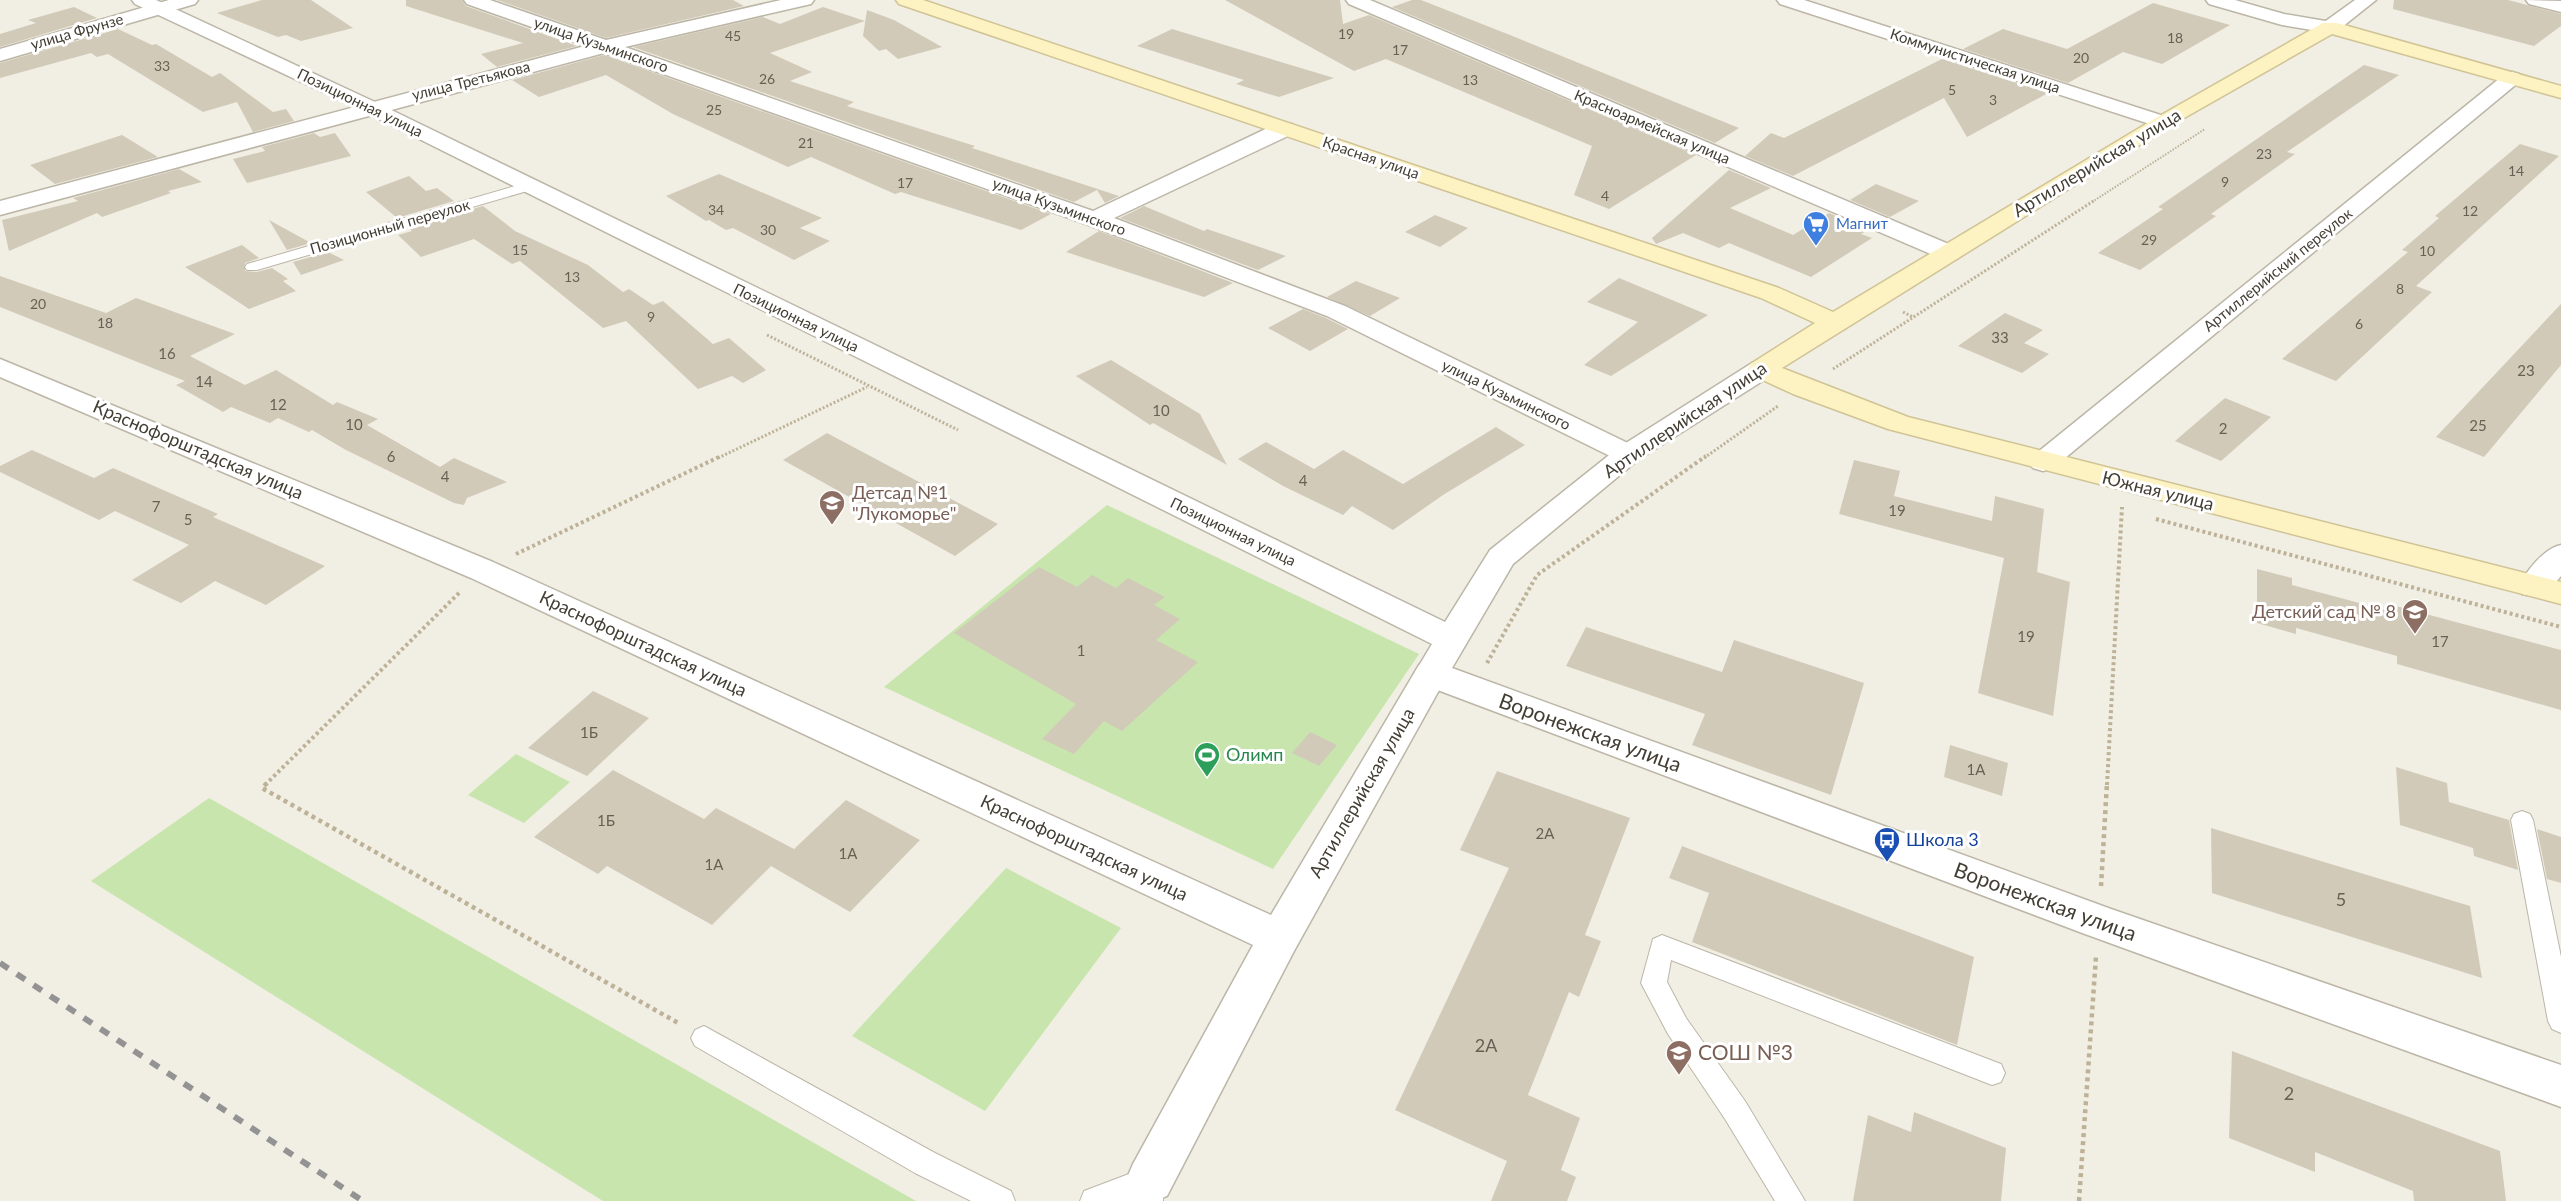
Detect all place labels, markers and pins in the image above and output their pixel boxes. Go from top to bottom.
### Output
supermarket icon: Магнит [1801,209,1831,247]
place label: Магнит [1836,214,1888,232]
place label: Детсад №1 "Лукоморье" [852,481,956,524]
school or university icon: Детсад №1 "Лукоморье" [817,488,847,526]
school or university icon: Детский сад № 8 [2400,597,2430,635]
place label: Детский сад № 8 [2252,600,2396,622]
sports icon: Олимп [1192,740,1222,778]
place label: Олимп [1226,743,1283,765]
bus stop icon: Школа 3 [1872,825,1902,863]
place label: Школа 3 [1906,828,1979,850]
school or university icon: СОШ №3 [1664,1038,1694,1076]
place label: СОШ №3 [1698,1039,1793,1064]

